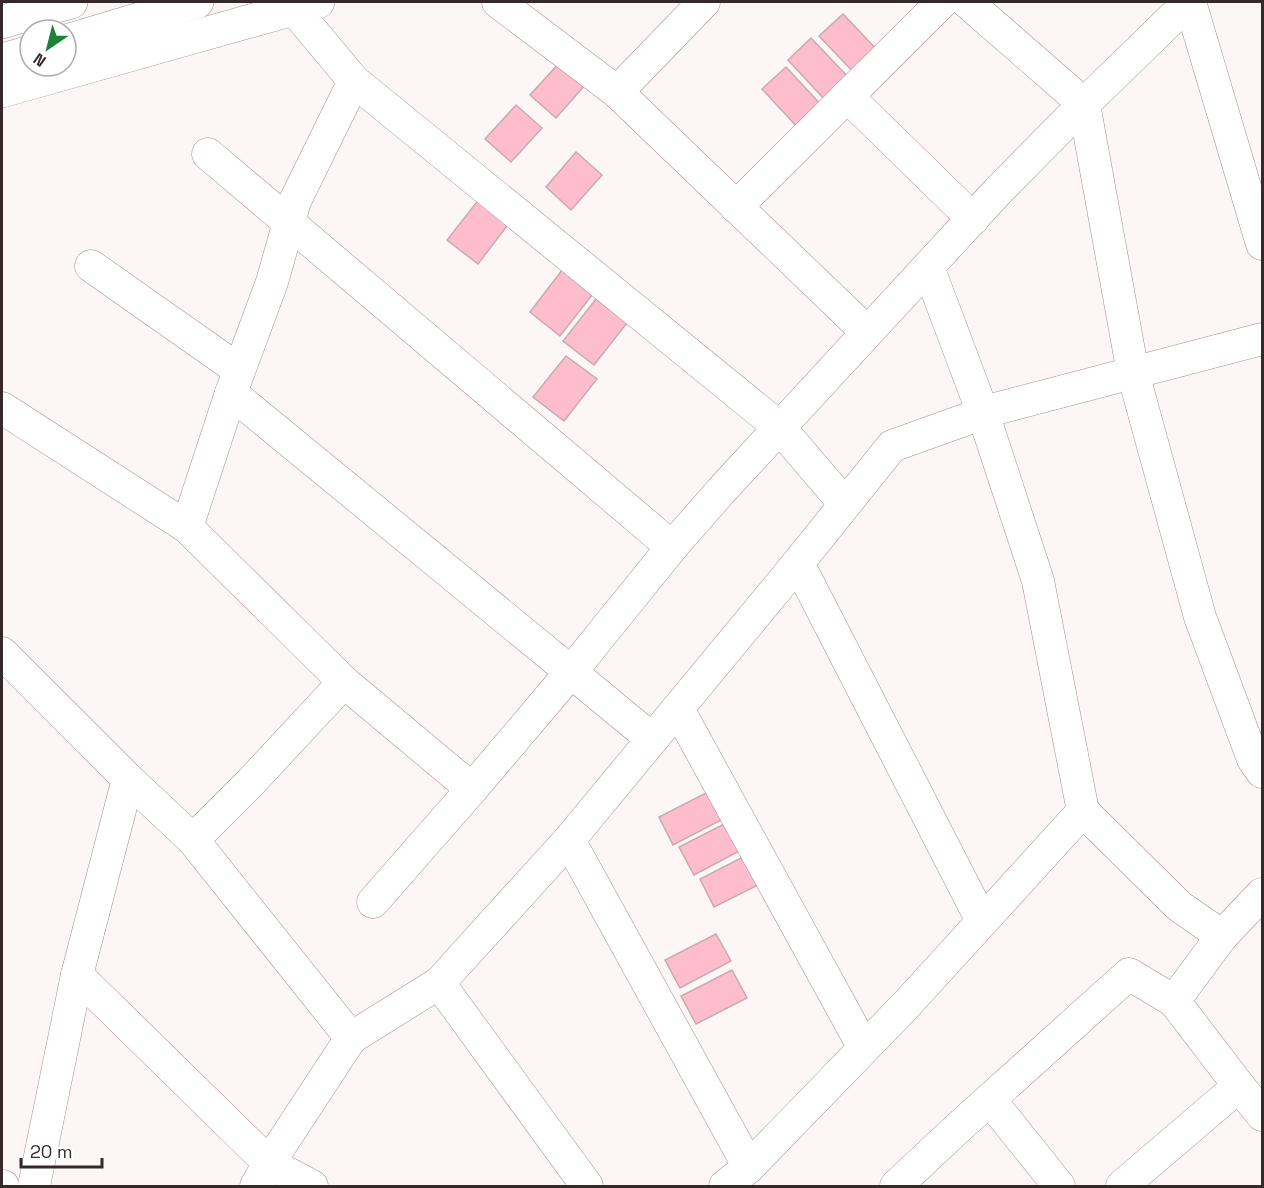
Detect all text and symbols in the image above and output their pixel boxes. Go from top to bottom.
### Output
north arrow [18,18,78,78]
text: N [29,48,50,72]
scale bar [21,1131,102,1169]
text: 20 m [30,1140,73,1163]

